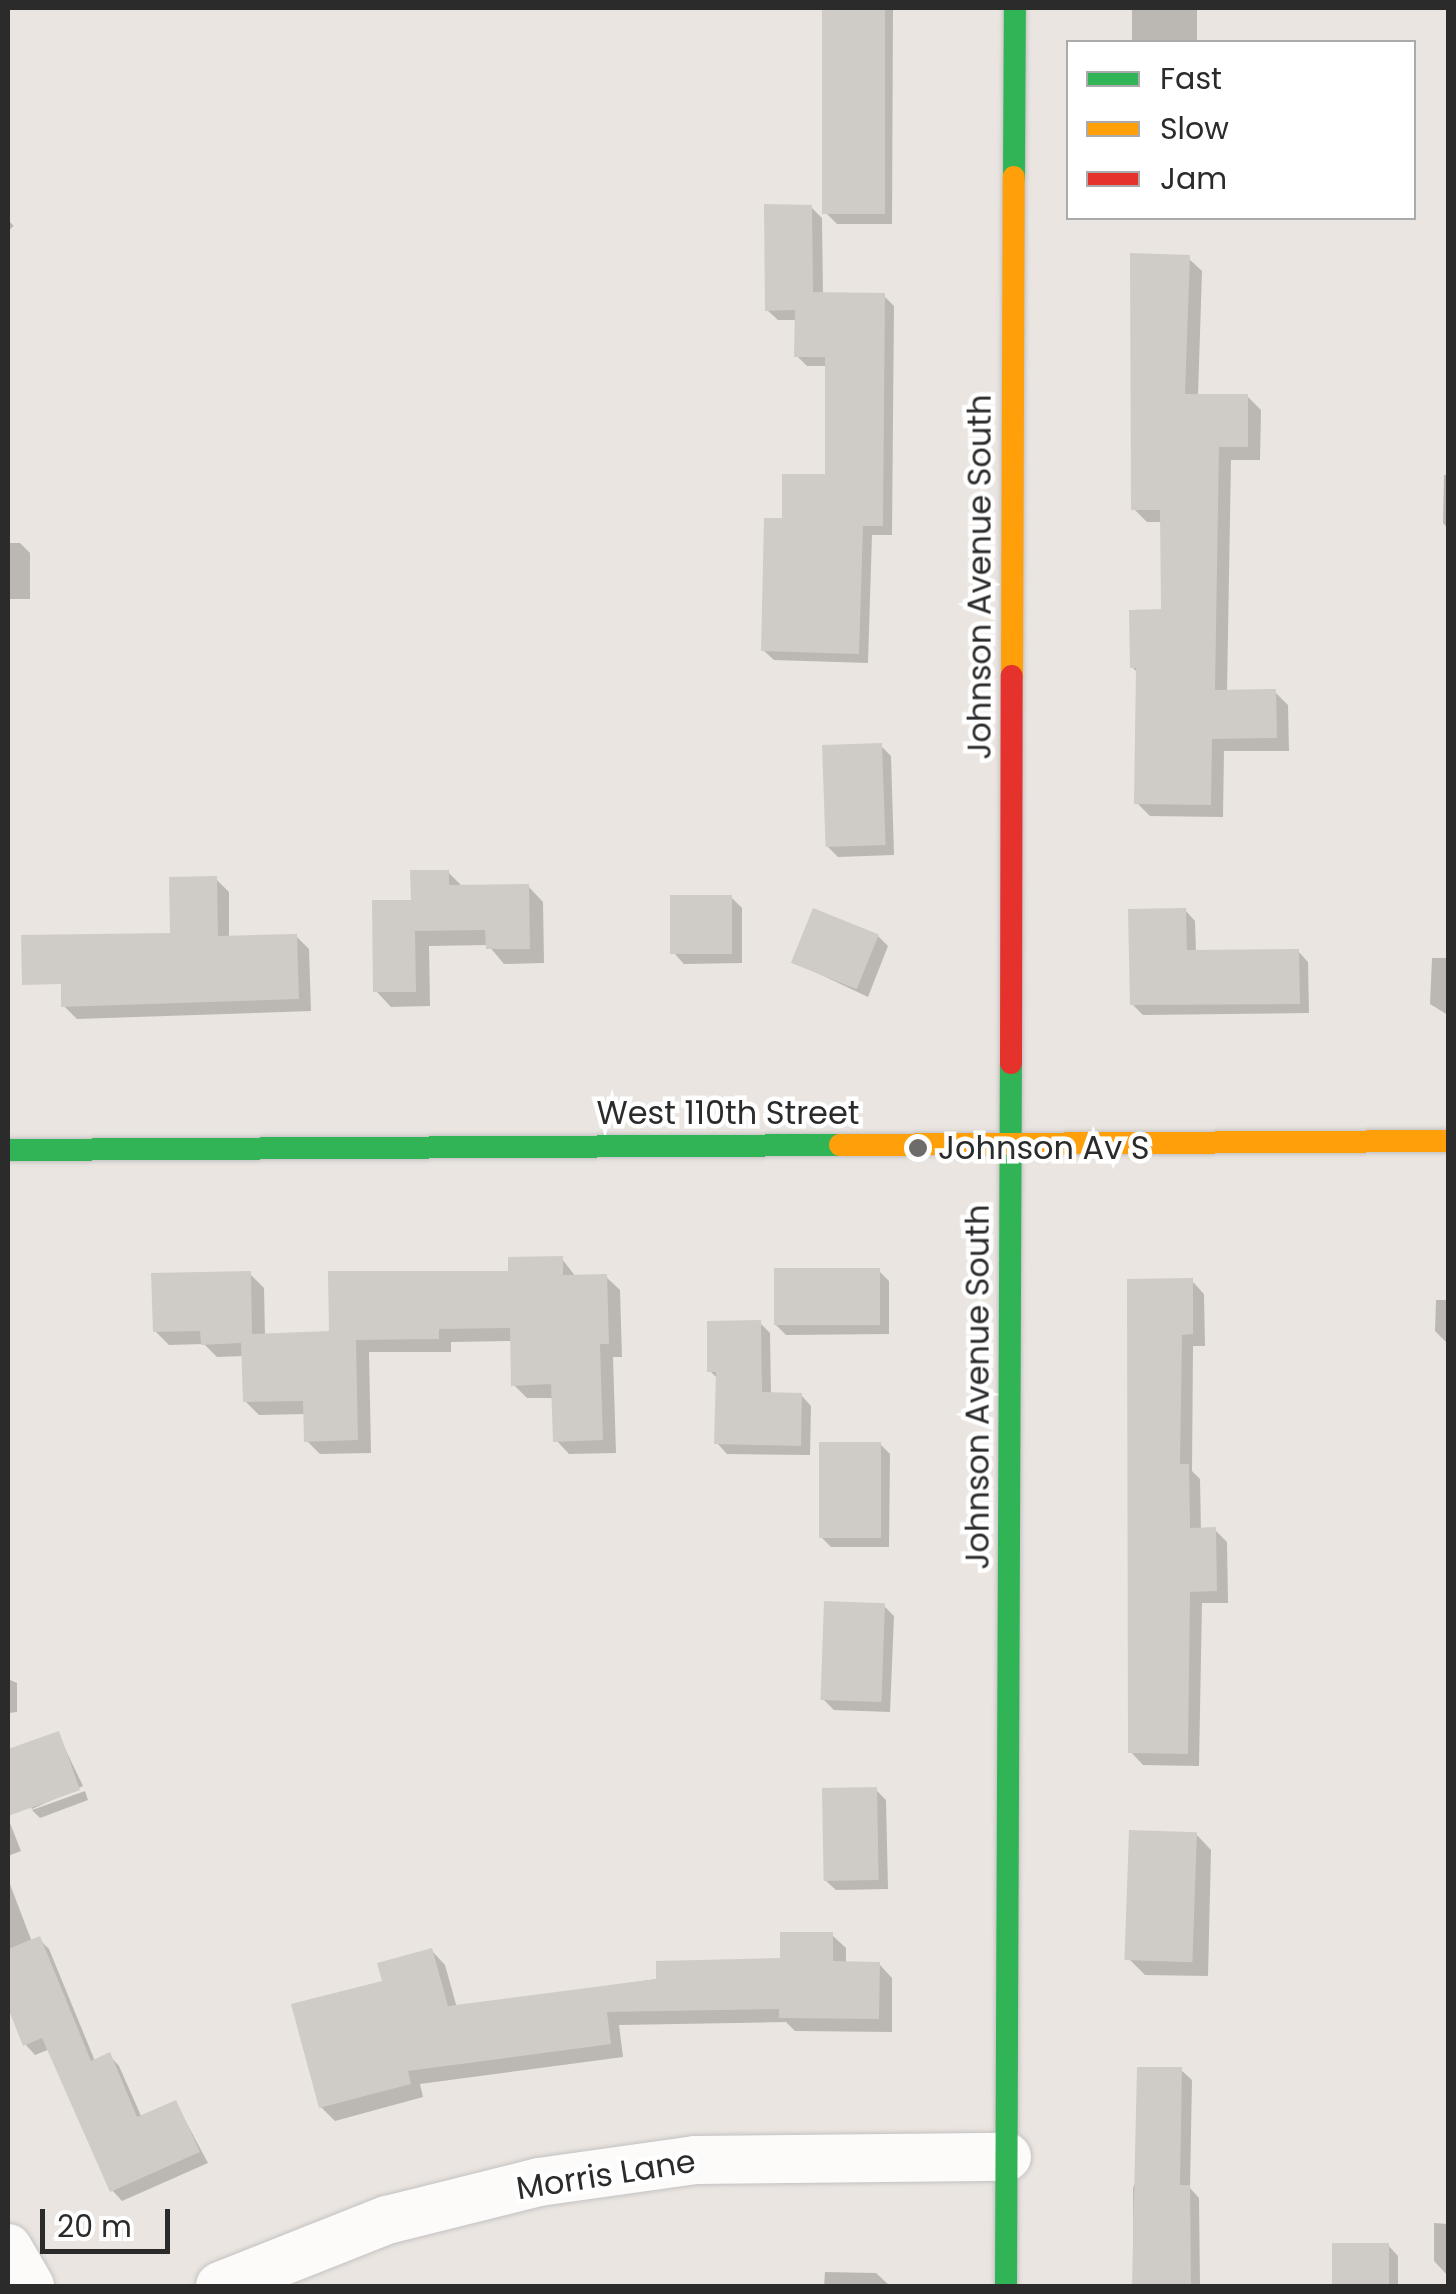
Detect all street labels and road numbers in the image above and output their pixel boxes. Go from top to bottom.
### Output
street label: Johnson Avenue South [961,394,999,760]
street label: West 110th Street [597,1094,859,1132]
street label: Johnson Avenue South [959,1204,997,1570]
street label: Morris Lane [514,2142,698,2208]

